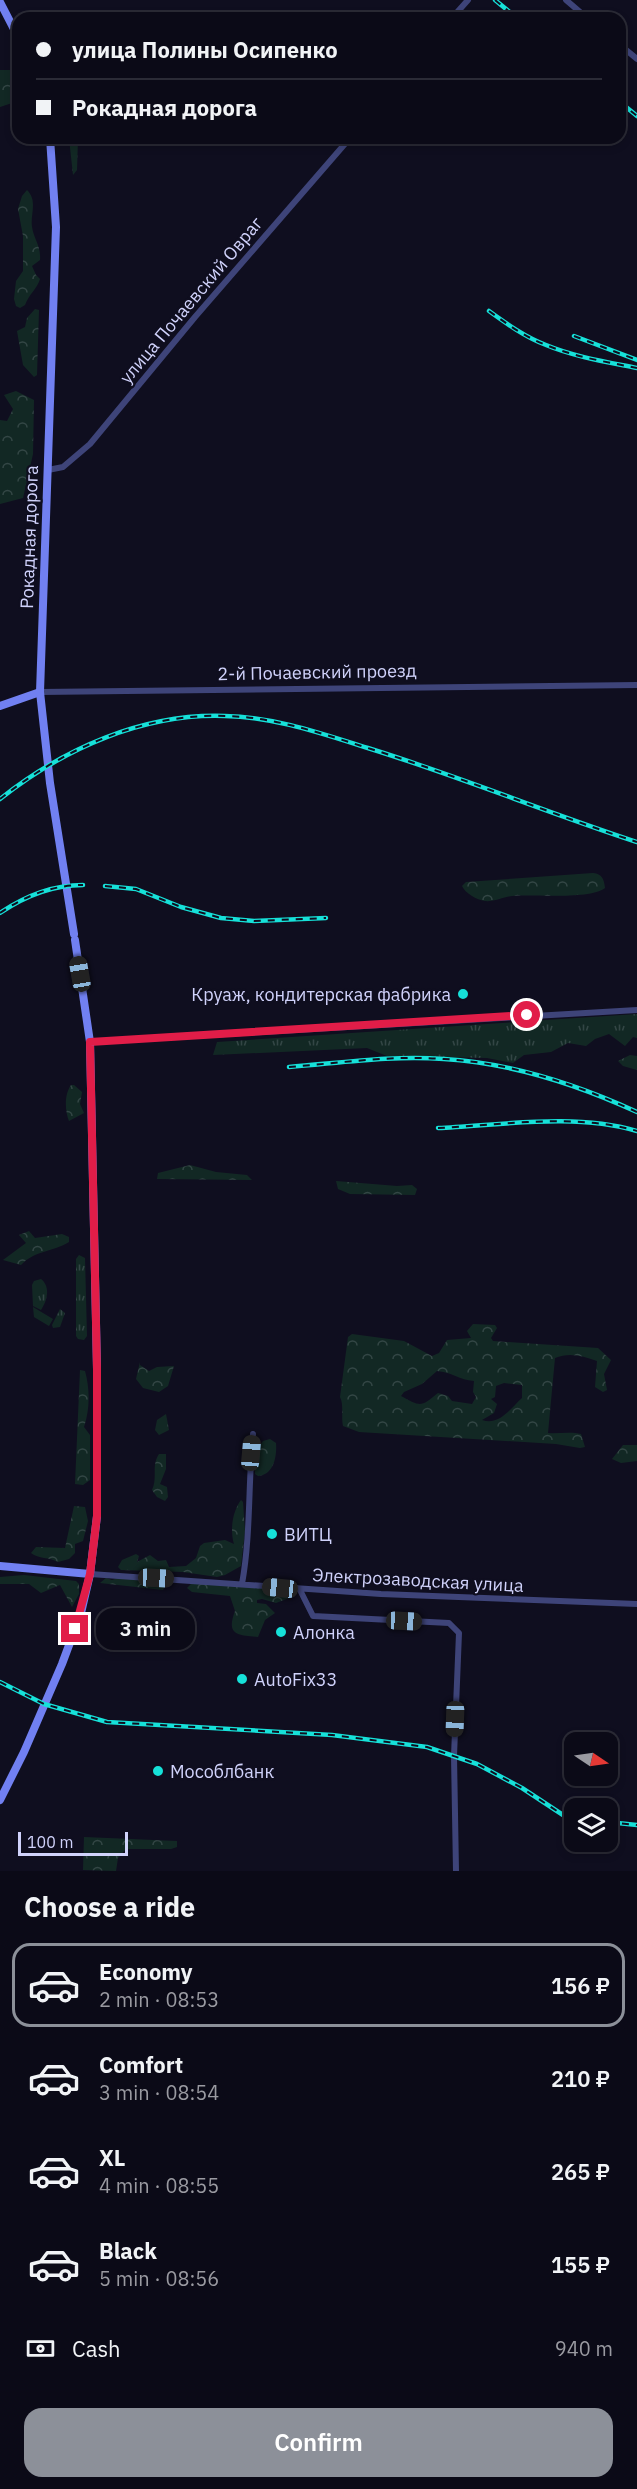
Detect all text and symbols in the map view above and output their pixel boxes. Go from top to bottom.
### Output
text: улица Полины Осипенко [72,35,338,64]
text: Рокадная дорога [72,93,257,122]
street label: улица Почаевский Овраг [114,212,268,388]
street label: Рокадная дорога [15,464,43,609]
street label: 2-й Почаевский проезд [217,659,417,685]
car [68,955,92,993]
place label: Круаж, кондитерская фабрика [191,983,451,1006]
marker: Круаж, кондитерская фабрика [456,987,470,1001]
route start [513,1001,540,1028]
car [240,1434,262,1472]
place label: ВИТЦ [284,1523,332,1546]
marker: ВИТЦ [265,1527,279,1541]
street label: Электрозаводская улица [312,1563,525,1597]
car [138,1568,174,1588]
car [261,1577,299,1599]
callout: 3 min [96,1608,195,1650]
car [386,1611,422,1631]
route end [61,1615,88,1642]
text: 3 min [120,1615,171,1642]
place label: Алонка [293,1621,355,1644]
marker: Алонка [274,1625,288,1639]
place label: AutoFix33 [254,1668,337,1691]
marker: AutoFix33 [235,1672,249,1686]
car [445,1701,465,1737]
north arrow [564,1732,618,1786]
map controls [564,1732,618,1852]
place label: Мособлбанк [170,1760,274,1783]
marker: Мособлбанк [151,1764,165,1778]
button: layers [564,1798,618,1852]
scale bar [18,1829,128,1856]
text: 100 m [27,1832,74,1852]
text: Choose a ride [24,1889,195,1924]
text: Economy [99,1957,193,1986]
icon: car [27,1958,81,2012]
text: 156 ₽ [551,1971,610,2000]
text: 2 min · 08:53 [99,1986,219,2013]
text: Comfort [99,2050,183,2079]
icon: car [27,2051,81,2105]
text: 210 ₽ [551,2064,610,2093]
text: 3 min · 08:54 [99,2079,219,2106]
text: XL [99,2143,125,2172]
icon: car [27,2144,81,2198]
text: 265 ₽ [551,2157,610,2186]
text: 4 min · 08:55 [99,2172,219,2199]
text: Black [99,2236,157,2265]
icon: car [27,2237,81,2291]
text: 155 ₽ [551,2250,610,2279]
text: 5 min · 08:56 [99,2265,219,2292]
icon: cash [24,2332,57,2365]
text: Cash [72,2334,121,2363]
text: 940 m [555,2335,613,2362]
button: Confirm [24,2408,613,2477]

